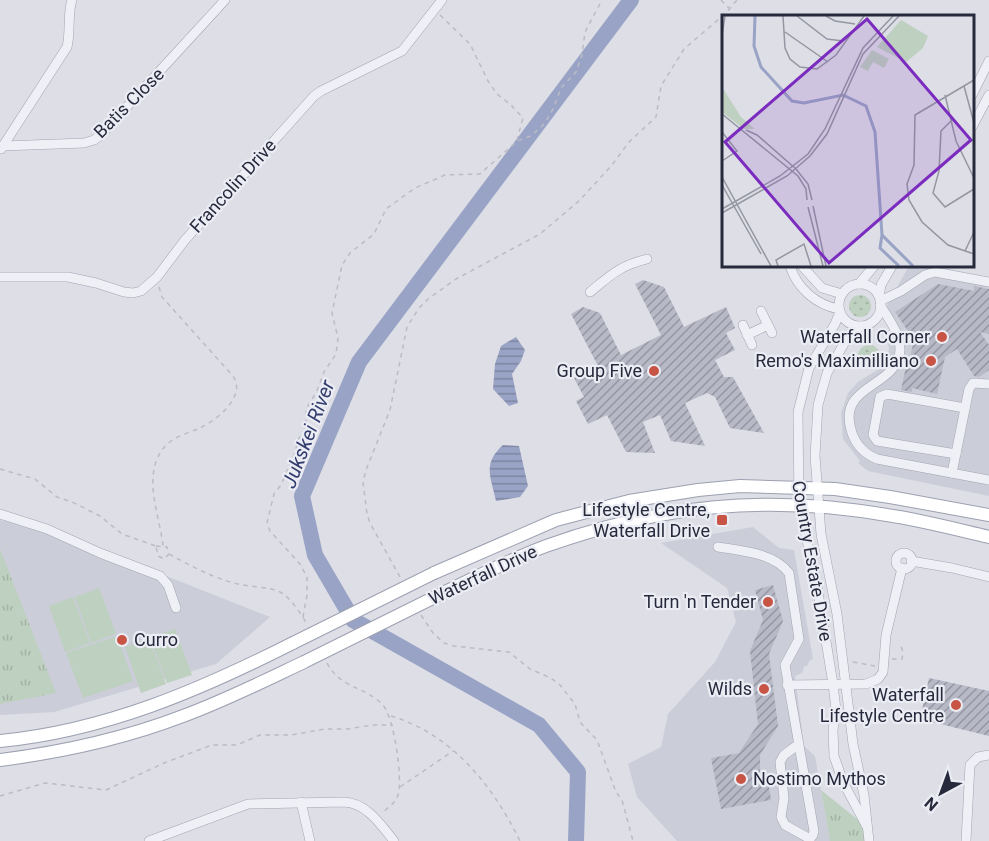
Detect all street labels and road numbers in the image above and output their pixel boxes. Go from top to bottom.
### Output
street label: Batis Close [89,63,168,142]
street label: Francolin Drive [185,135,280,237]
street label: Country Estate Drive [788,479,837,643]
street label: Waterfall Drive [425,540,540,609]

